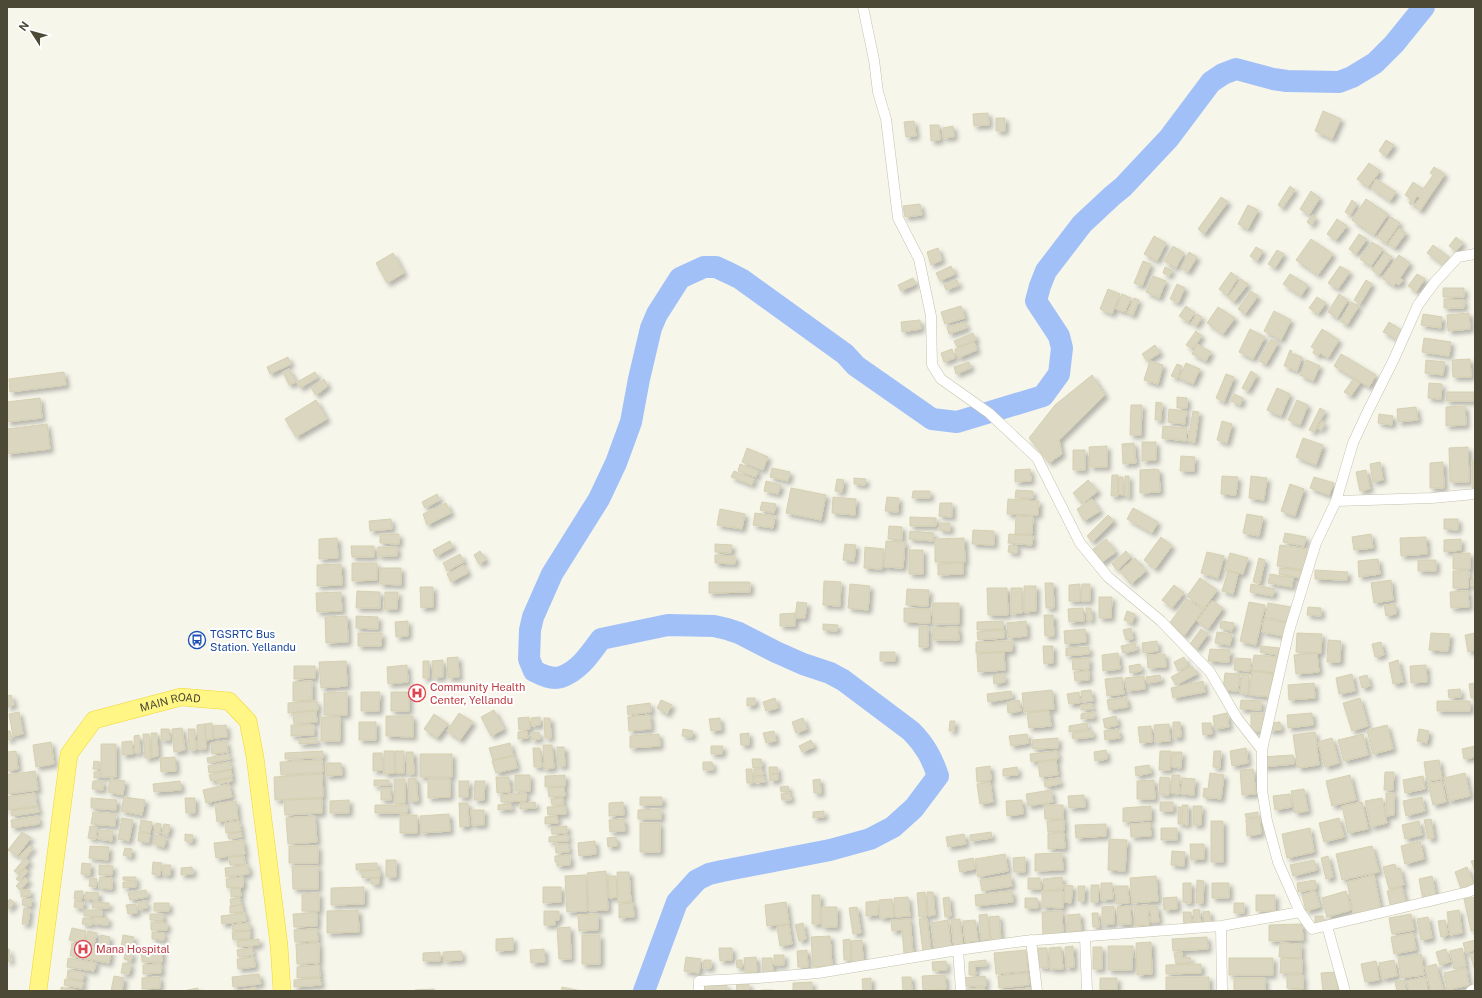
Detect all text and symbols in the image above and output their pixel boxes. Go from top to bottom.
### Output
north arrow [12,12,52,52]
text: N [17,19,31,33]
place label: TGSRTC Bus Station. Yellandu [210,628,296,653]
bus stop icon: TGSRTC Bus Station. Yellandu [187,630,207,650]
place label: Community Health Center, Yellandu [430,681,525,706]
hospital icon: Community Health Center, Yellandu [407,683,427,703]
street label: MAIN ROAD [139,691,202,714]
hospital icon: Mana Hospital [73,939,93,959]
place label: Mana Hospital [96,943,170,955]

